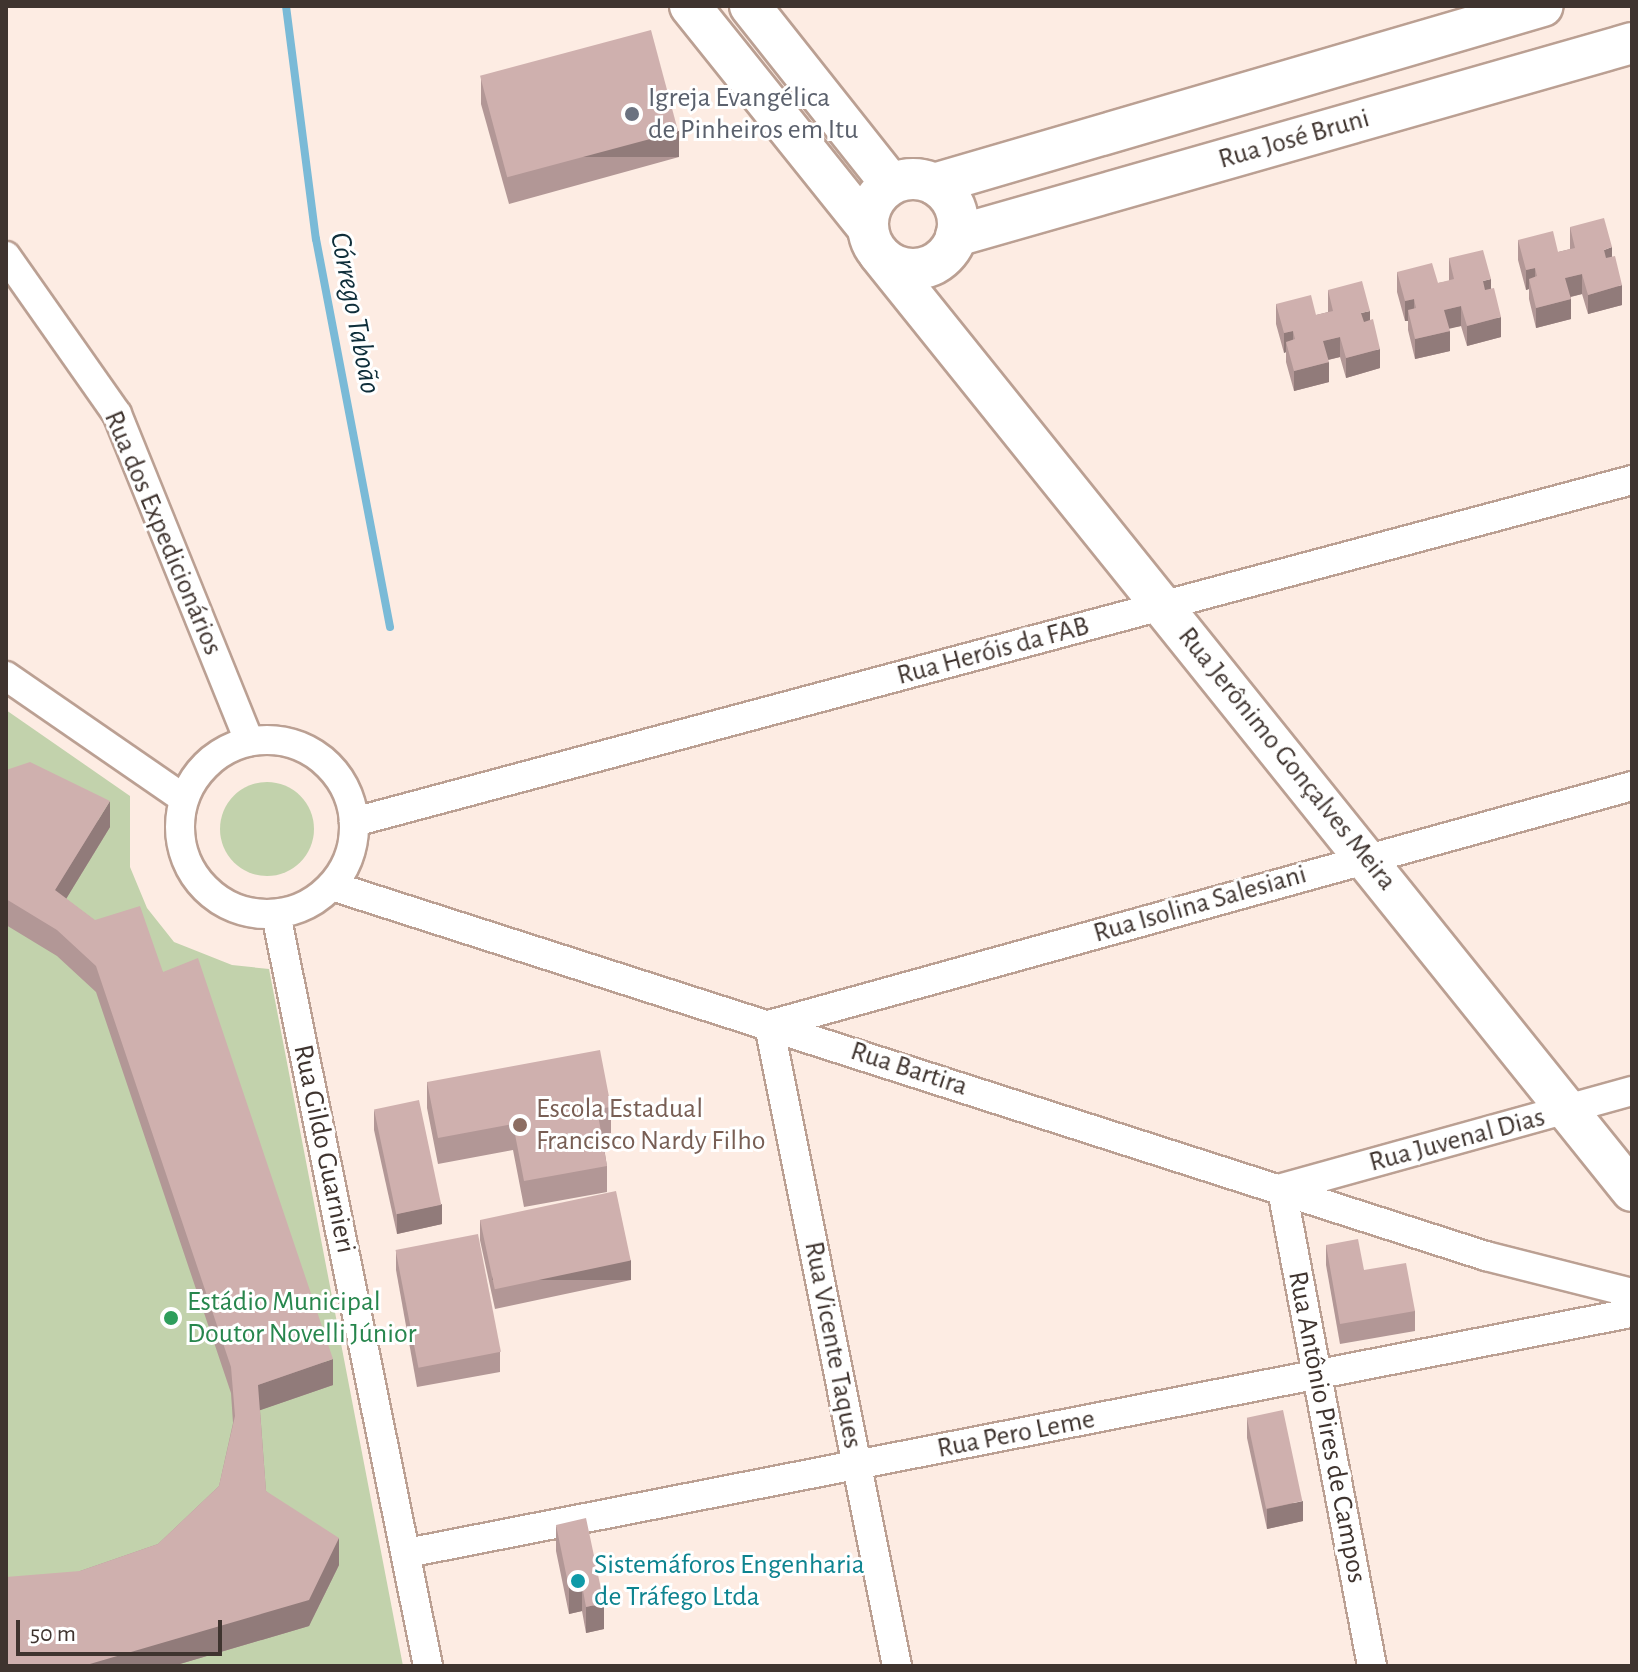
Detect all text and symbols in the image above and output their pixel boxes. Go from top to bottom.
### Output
place label: Igreja Evangélica de Pinheiros em Itu [648,81,858,147]
street label: Rua José Bruni [1215,101,1373,177]
marker: Igreja Evangélica de Pinheiros em Itu [623,105,641,123]
water label: Córrego Taboão [322,229,388,397]
street label: Rua dos Expedicionários [96,406,230,660]
street label: Rua Heróis da FAB [893,609,1093,693]
street label: Rua Jerônimo Gonçalves Meira [1170,621,1404,897]
street label: Rua Isolina Salesiani [1090,858,1310,950]
street label: Rua Bartira [846,1034,972,1104]
street label: Rua Gildo Guarnieri [285,1042,363,1256]
place label: Escola Estadual Francisco Nardy Filho [536,1092,765,1158]
street label: Rua Juvenal Dias [1365,1100,1549,1180]
marker: Escola Estadual Francisco Nardy Filho [511,1116,529,1134]
street label: Rua Vicente Taques [796,1239,870,1451]
street label: Rua Antônio Pires de Campos [1280,1268,1374,1586]
place label: Estádio Municipal Doutor Novelli Júnior [187,1285,416,1351]
marker: Estádio Municipal Doutor Novelli Júnior [162,1309,180,1327]
street label: Rua Pero Leme [934,1402,1098,1466]
place label: Sistemáforos Engenharia de Tráfego Ltda [594,1548,865,1614]
marker: Sistemáforos Engenharia de Tráfego Ltda [569,1572,587,1590]
scale bar [20,1604,226,1654]
text: 50 m [30,1622,76,1646]

